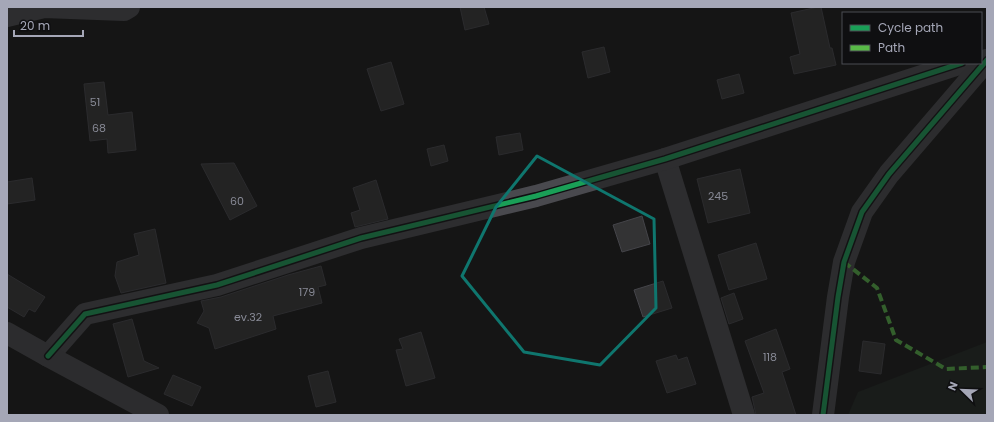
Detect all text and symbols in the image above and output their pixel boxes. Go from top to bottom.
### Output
scale bar [14,12,83,38]
legend [842,12,982,64]
text: 20 m [20,17,50,34]
text: Cycle path [878,19,943,36]
text: Path [878,39,905,56]
house number: 51 [90,94,100,110]
house number: 68 [92,120,106,136]
house number: 245 [708,188,728,204]
house number: 60 [230,193,244,209]
house number: 179 [299,284,315,300]
house number: ev.32 [234,309,262,325]
house number: 118 [763,349,777,365]
north arrow [942,370,982,410]
text: N [944,379,962,393]

